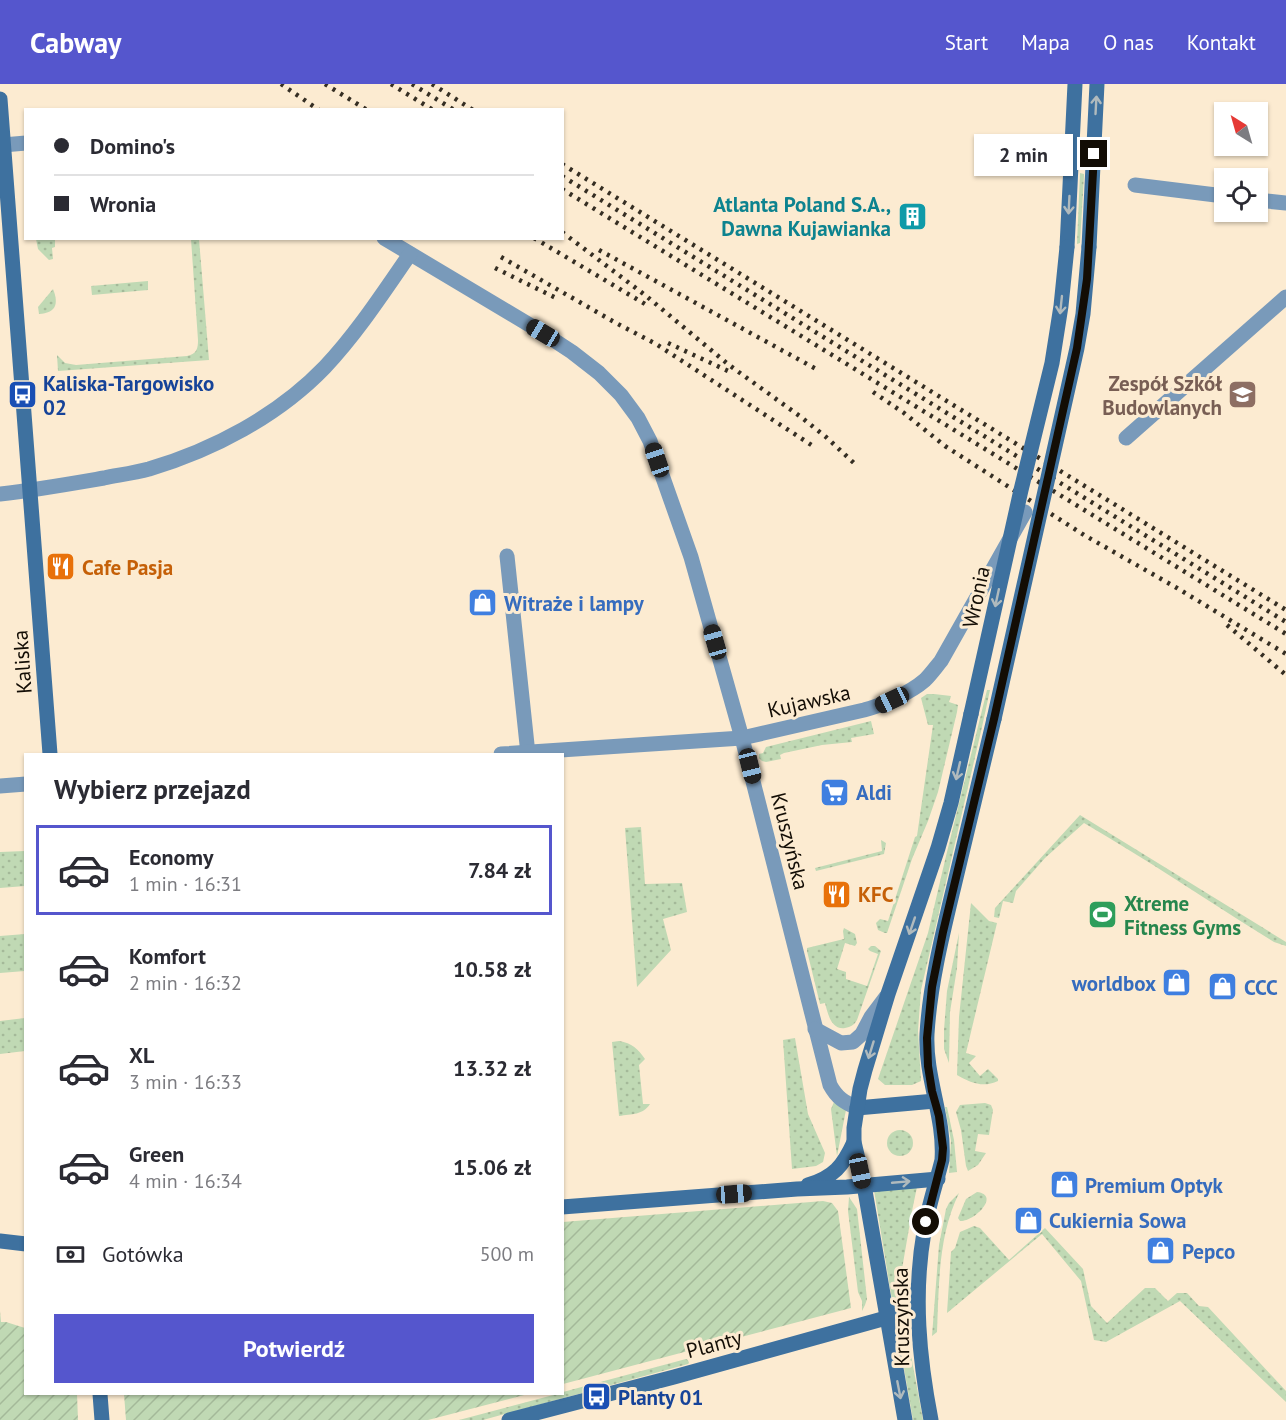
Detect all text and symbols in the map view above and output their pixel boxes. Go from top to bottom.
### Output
text: Cabway [30,24,121,61]
text: Start [945,29,988,56]
text: Mapa [1021,29,1070,56]
text: O nas [1103,29,1154,56]
text: Kontakt [1187,29,1256,56]
one-way arrow [1090,95,1101,115]
north arrow [1214,102,1268,156]
map controls [1214,102,1268,222]
text: Domino's [90,132,175,160]
callout: 2 min [974,133,1073,175]
route end [1080,140,1107,167]
text: 2 min [999,142,1048,168]
button: locate [1214,168,1268,222]
text: Wronia [90,190,156,218]
place label: Atlanta Poland S.A., Dawna Kujawianka [713,191,891,242]
one-way arrow [1063,195,1074,215]
building icon: Atlanta Poland S.A., Dawna Kujawianka [896,200,928,232]
one-way arrow [1055,295,1066,315]
car [523,316,563,350]
place label: Kaliska-Targowisko 02 [43,370,214,421]
place label: Zespół Szkół Budowlanych [1102,370,1222,421]
bus stop icon: Kaliska-Targowisko 02 [6,379,38,411]
school or university icon: Zespół Szkół Budowlanych [1227,379,1259,411]
car [643,440,671,480]
restaurant icon: Cafe Pasja [45,551,77,583]
place label: Cafe Pasja [82,554,173,581]
street label: Wronia [956,564,996,630]
shop icon: Witraże i lampy [467,587,499,619]
one-way arrow [991,588,1002,607]
place label: Witraże i lampy [504,590,645,617]
car [701,622,729,662]
street label: Kaliska [6,629,38,695]
street label: Kujawska [765,678,853,724]
car [872,684,912,716]
car [737,746,763,786]
one-way arrow [952,761,964,780]
text: Wybierz przejazd [54,772,251,806]
supermarket icon: Aldi [819,776,851,808]
place label: Aldi [856,779,892,806]
street label: Kruszyńska [765,790,815,892]
icon: car [57,843,111,897]
text: Economy [129,843,213,871]
text: 7.84 zł [468,856,531,884]
text: 1 min · 16:31 [129,871,242,897]
restaurant icon: KFC [821,878,853,910]
place label: KFC [858,881,894,908]
place label: Xtreme Fitness Gyms [1124,890,1241,941]
sports icon: Xtreme Fitness Gyms [1087,899,1119,931]
one-way arrow [906,916,917,935]
icon: car [57,942,111,996]
text: Komfort [129,942,206,970]
text: 10.58 zł [453,955,531,983]
shop icon: worldbox [1161,967,1193,999]
text: 2 min · 16:32 [129,970,242,996]
place label: worldbox [1071,970,1156,997]
shop icon: CCC [1207,971,1239,1003]
place label: CCC [1244,974,1278,1001]
one-way arrow [865,1040,876,1059]
icon: car [57,1041,111,1095]
text: XL [129,1041,154,1069]
text: 13.32 zł [453,1054,531,1082]
text: 3 min · 16:33 [129,1069,242,1095]
icon: car [57,1140,111,1194]
text: Green [129,1140,184,1168]
car [847,1152,873,1190]
text: 15.06 zł [453,1153,531,1181]
text: 4 min · 16:34 [129,1168,242,1194]
shop icon: Premium Optyk [1048,1169,1080,1201]
place label: Premium Optyk [1085,1172,1224,1199]
one-way arrow [890,1176,910,1187]
car [715,1184,753,1204]
shop icon: Cukiernia Sowa [1012,1204,1044,1236]
place label: Cukiernia Sowa [1049,1207,1186,1234]
route start [912,1208,939,1235]
shop icon: Pepco [1145,1235,1177,1267]
icon: cash [54,1238,87,1271]
place label: Pepco [1182,1238,1235,1265]
text: Gotówka [102,1240,184,1268]
text: 500 m [480,1241,534,1267]
street label: Kruszyńska [887,1267,915,1367]
button: Potwierdź [54,1314,534,1383]
street label: Planty [683,1324,745,1364]
one-way arrow [894,1379,905,1399]
bus stop icon: Planty 01 [581,1381,613,1413]
place label: Planty 01 [618,1384,703,1411]

